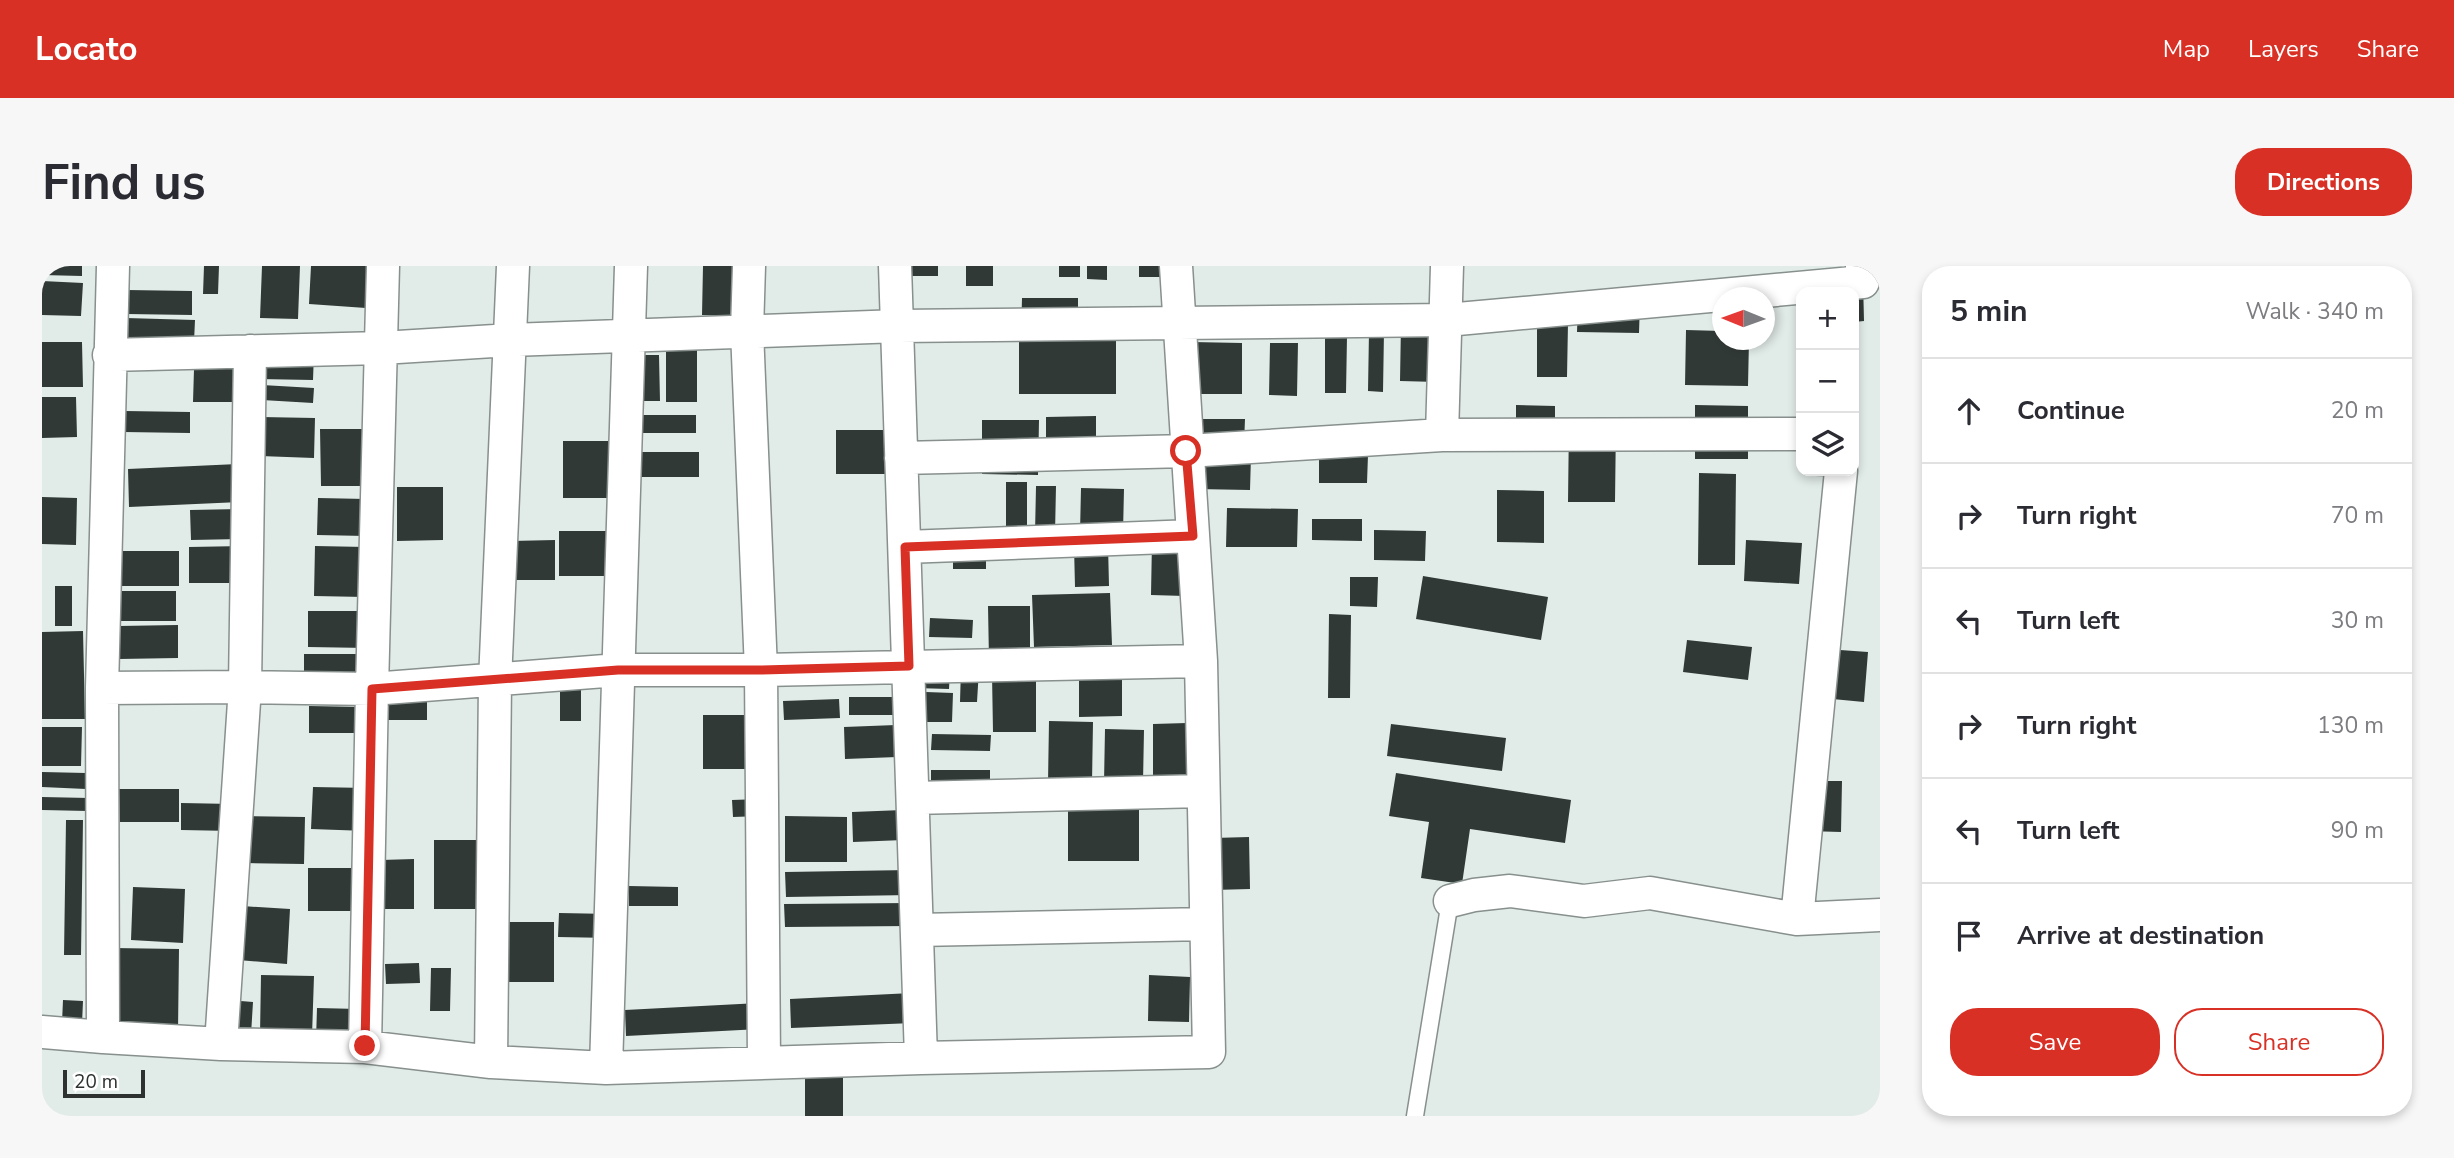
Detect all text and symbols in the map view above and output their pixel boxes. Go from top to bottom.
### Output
text: Locato [35,27,137,72]
text: Map [2163,33,2210,65]
text: Layers [2248,33,2319,65]
text: Share [2357,33,2419,65]
button: Directions [2235,148,2412,216]
text: Find us [42,149,206,216]
north arrow [1712,287,1775,350]
map controls [1796,287,1859,476]
button: + [1796,287,1859,350]
text: 5 min [1950,291,2028,332]
text: Walk · 340 m [2245,296,2384,327]
button: − [1796,350,1859,413]
icon: ahead [1950,392,1988,430]
text: Continue [2017,393,2125,428]
text: 20 m [2331,395,2384,426]
button: layers [1796,413,1859,476]
route start [1170,435,1201,466]
icon: right [1950,497,1988,535]
text: Turn right [2017,498,2136,533]
text: 70 m [2331,500,2384,531]
icon: left [1950,602,1988,640]
text: Turn left [2017,603,2120,638]
text: 30 m [2331,605,2384,636]
icon: right [1950,707,1988,745]
text: Turn right [2017,708,2136,743]
text: 130 m [2317,710,2384,741]
icon: left [1950,812,1988,850]
text: Turn left [2017,813,2120,848]
text: 90 m [2331,815,2384,846]
icon: arrive [1950,917,1988,955]
text: Arrive at destination [2017,918,2264,953]
button: Save [1950,1008,2160,1076]
button: Share [2174,1008,2384,1076]
route end [349,1030,380,1061]
scale bar [63,1067,145,1099]
text: 20 m [74,1069,118,1095]

